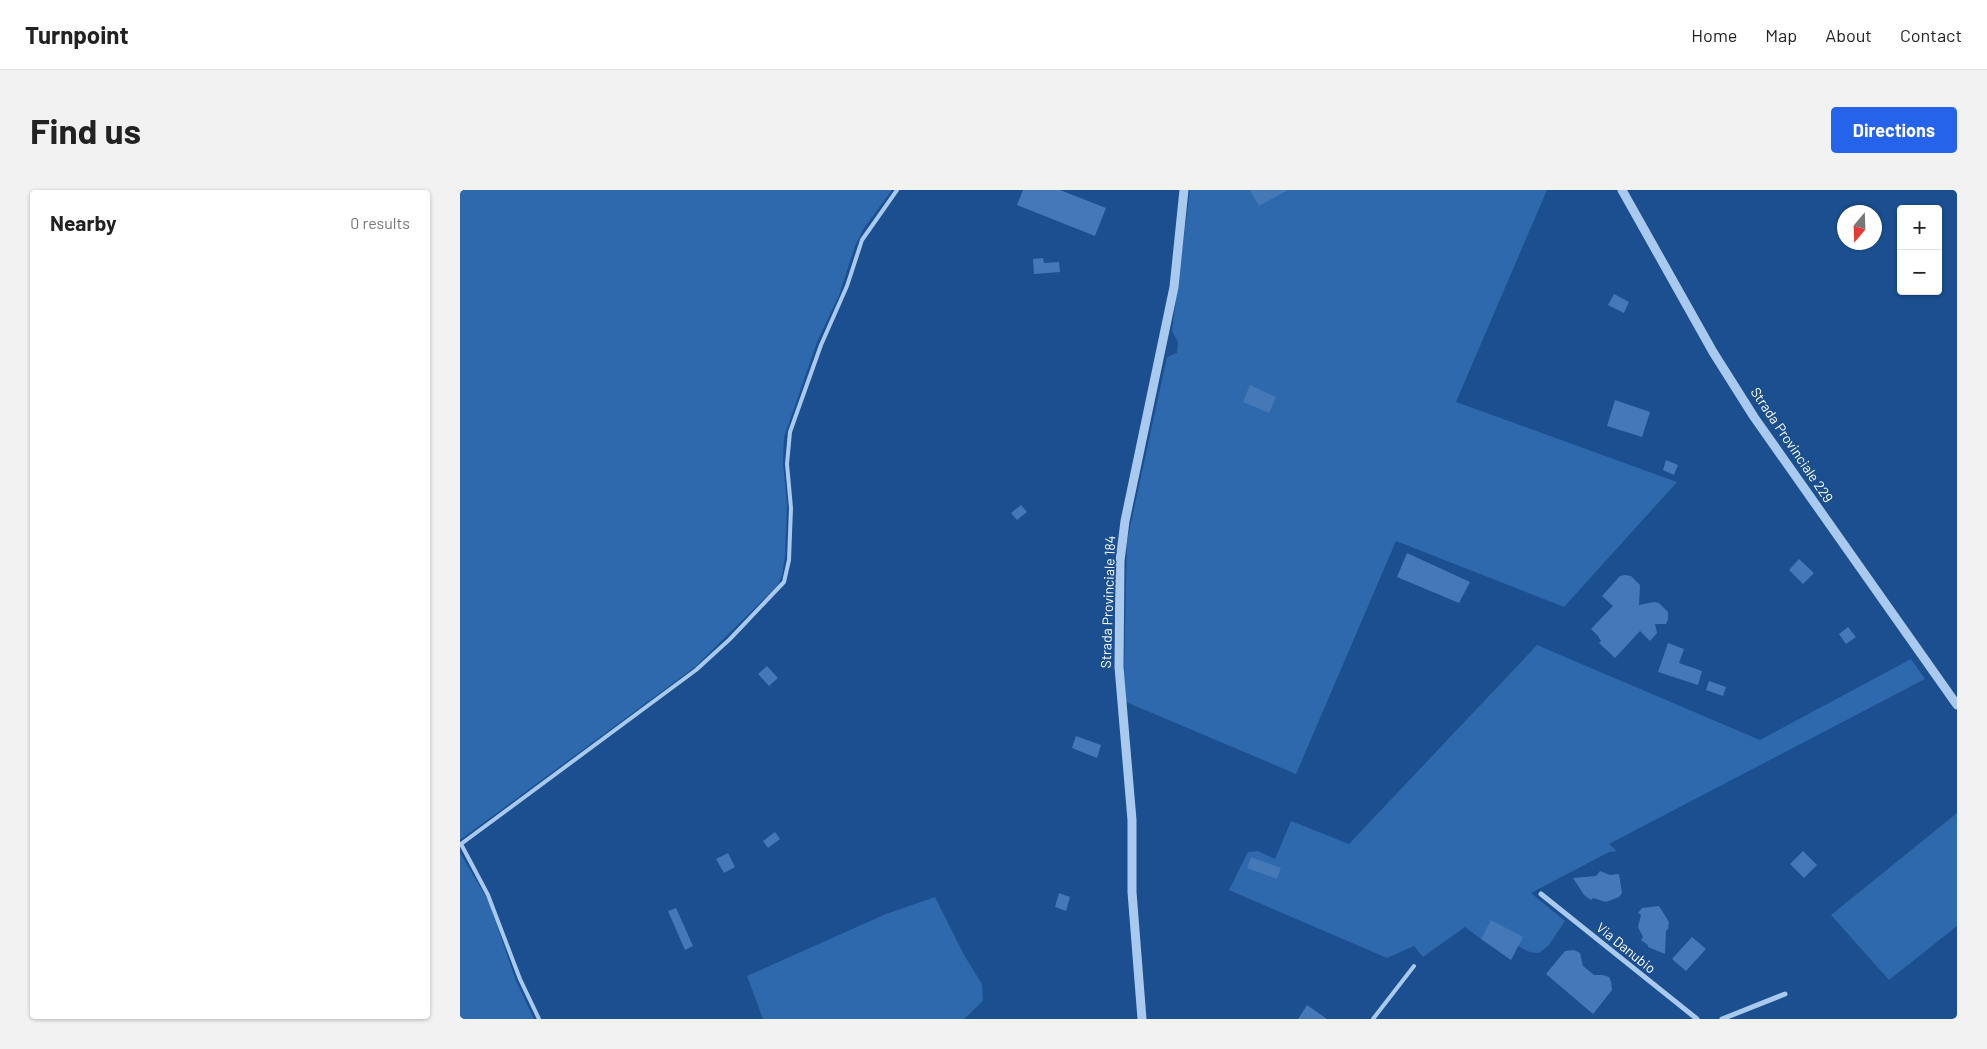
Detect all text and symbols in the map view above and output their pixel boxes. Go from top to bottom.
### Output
text: Turnpoint [25,20,129,49]
text: Home [1691,24,1737,46]
text: Map [1765,24,1797,46]
text: About [1825,24,1872,46]
text: Contact [1900,24,1962,46]
button: Directions [1831,107,1957,153]
text: Find us [30,109,141,151]
north arrow [1837,205,1882,250]
map controls [1897,205,1942,295]
button: + [1897,205,1942,250]
text: Nearby [50,210,116,235]
text: 0 results [350,213,410,232]
button: − [1897,250,1942,295]
street label: Strada Provinciale 229 [1748,384,1837,506]
street label: Strada Provinciale 184 [1097,535,1118,669]
street label: Via Danubio [1593,919,1659,977]

